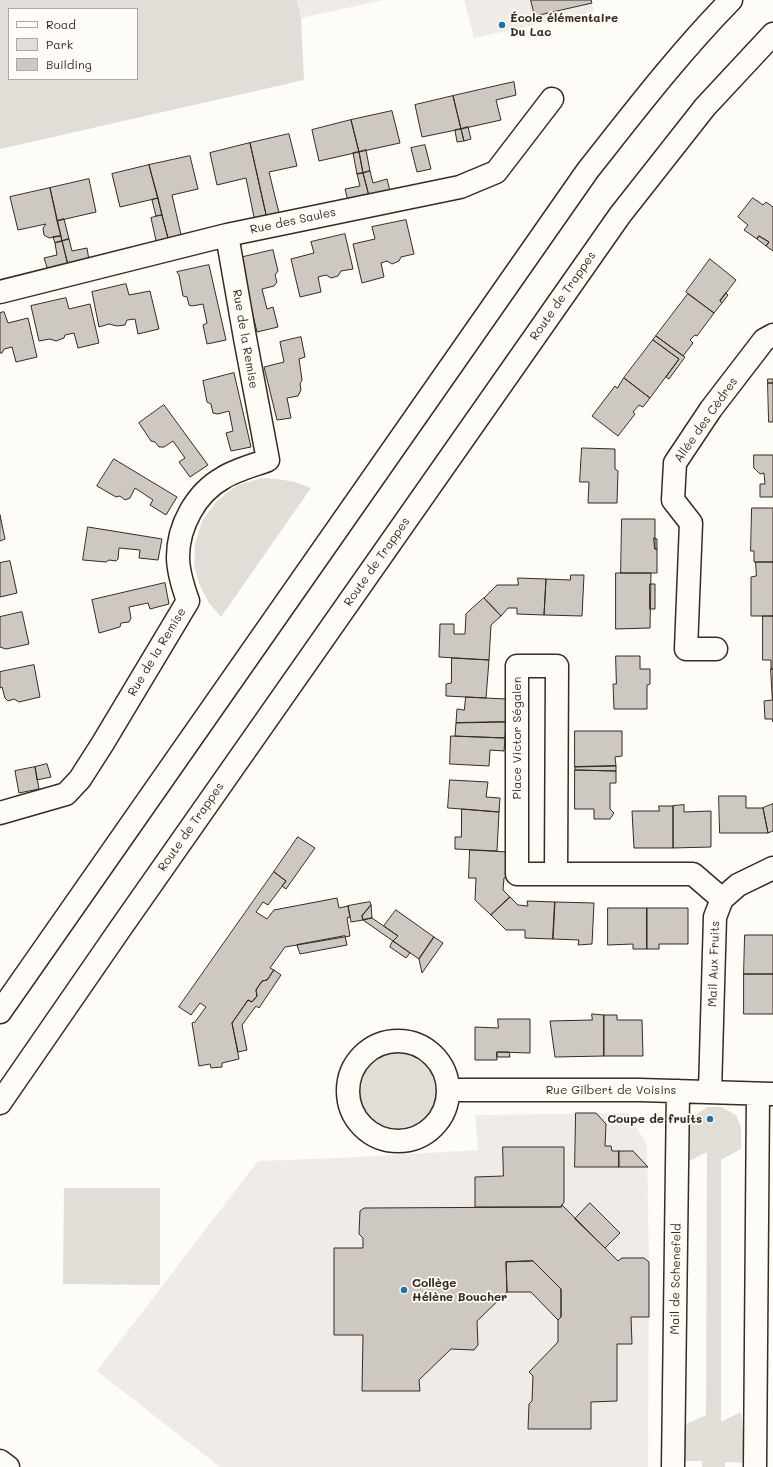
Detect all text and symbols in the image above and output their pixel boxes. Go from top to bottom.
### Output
legend [8,8,138,80]
place label: École élémentaire Du Lac [510,11,618,39]
text: Road [46,16,76,32]
marker: École élémentaire Du Lac [497,20,507,30]
text: Park [46,36,73,52]
text: Building [46,56,92,72]
street label: Rue des Saules [249,205,337,237]
street label: Route de Trappes [527,249,599,343]
street label: Rue de la Remise [229,288,261,390]
street label: Allée des Cèdres [671,375,741,465]
street label: Route de Trappes [341,515,413,609]
street label: Rue de la Remise [125,605,189,699]
street label: Place Victor Ségalen [510,677,524,799]
street label: Route de Trappes [155,780,227,874]
street label: Mail Aux Fruits [705,921,723,1007]
street label: Rue Gilbert de Voisins [546,1083,676,1097]
place label: Coupe de fruits [607,1112,702,1126]
marker: Coupe de fruits [705,1114,715,1124]
street label: Mail de Schenefeld [668,1223,684,1335]
place label: Collège Hélène Boucher [412,1276,507,1304]
marker: Collège Hélène Boucher [399,1285,409,1295]

